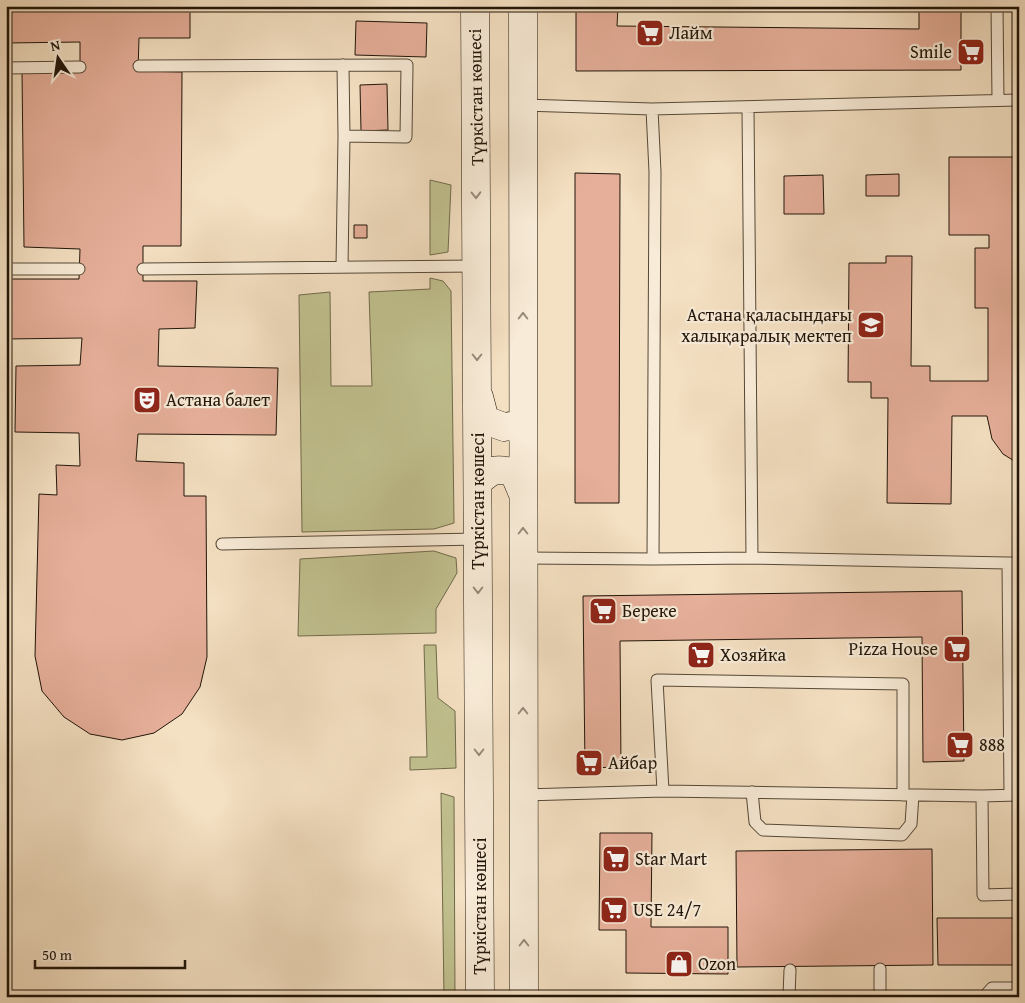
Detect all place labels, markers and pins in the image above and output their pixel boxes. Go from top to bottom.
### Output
supermarket icon: Лайм [635,18,665,48]
place label: Лайм [669,19,713,46]
supermarket icon: Smile [956,37,986,67]
place label: Smile [910,38,952,65]
place label: Астана қаласындағы халықаралық мектеп [681,301,852,349]
school or university icon: Астана қаласындағы халықаралық мектеп [856,310,886,340]
theatre icon: Астана балет [132,385,162,415]
place label: Астана балет [166,386,270,413]
supermarket icon: Береке [588,596,618,626]
place label: Береке [622,597,677,624]
supermarket icon: Pizza House [942,634,972,664]
place label: Pizza House [849,635,938,662]
supermarket icon: Хозяйка [686,640,716,670]
place label: Хозяйка [720,641,786,668]
supermarket icon: 888 [945,730,975,760]
place label: 888 [979,731,1005,758]
supermarket icon: Айбар [574,748,604,778]
place label: Айбар [608,749,657,776]
supermarket icon: Star Mart [601,844,631,874]
place label: Star Mart [635,845,708,872]
supermarket icon: USE 24/7 [599,895,629,925]
place label: USE 24/7 [633,896,701,923]
shop icon: Ozon [664,949,694,979]
place label: Ozon [698,950,736,977]

